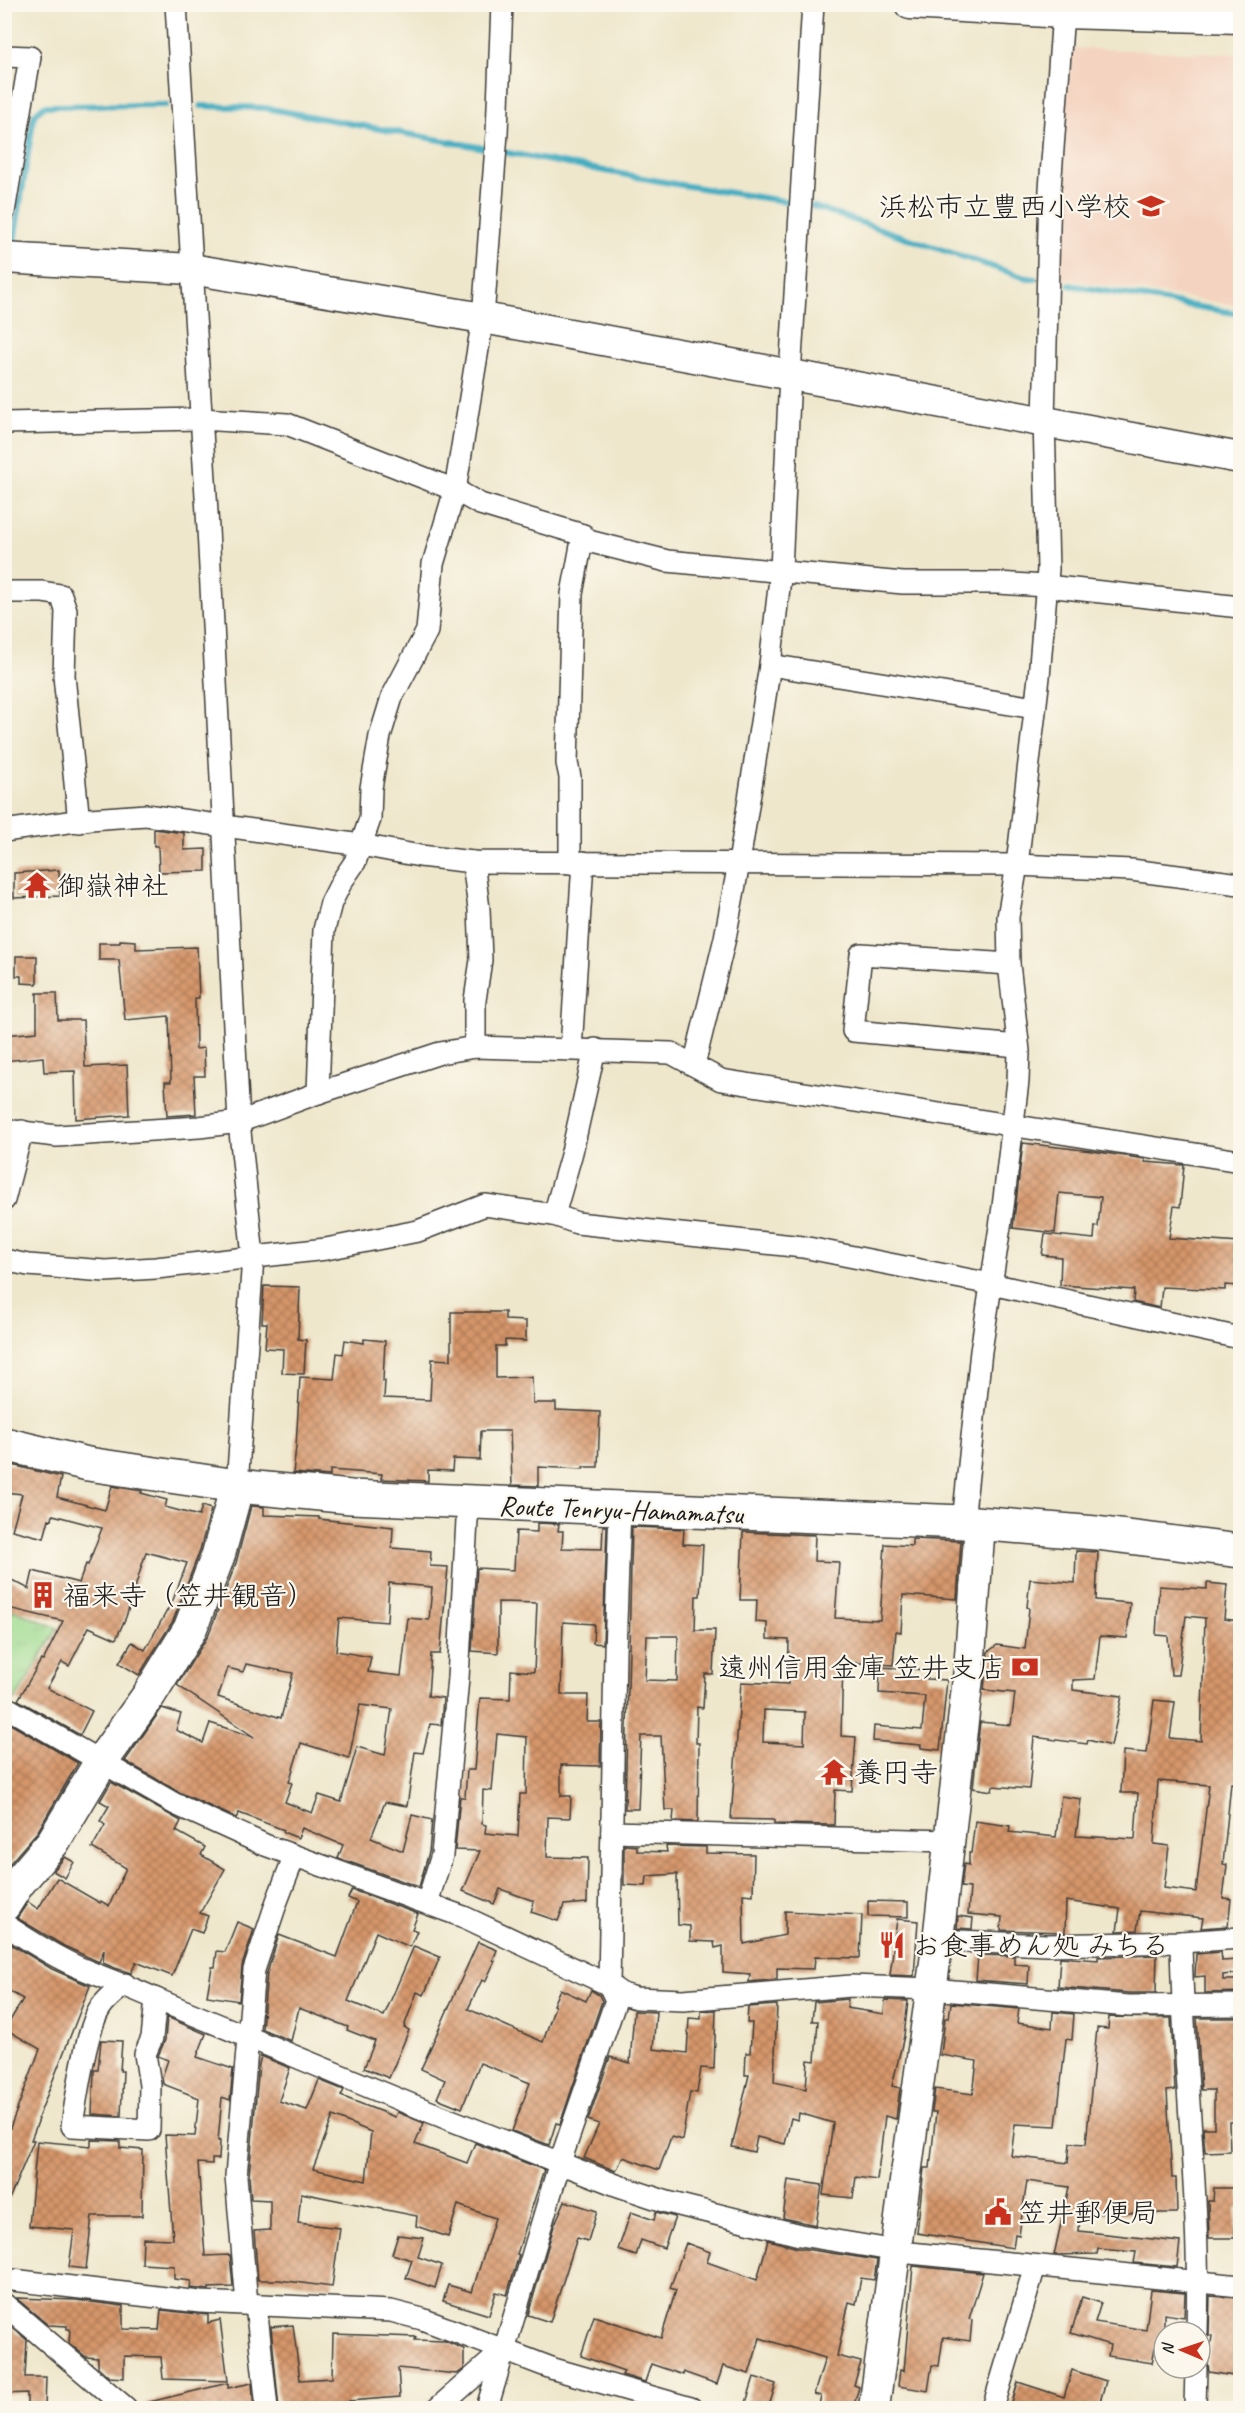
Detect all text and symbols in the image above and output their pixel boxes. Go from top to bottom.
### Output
place label: 浜松市立豊西小学校 [879,189,1131,224]
school or university icon: 浜松市立豊西小学校 [1136,191,1166,221]
place label: 御嶽神社 [57,868,169,903]
temple icon: 御嶽神社 [22,870,52,900]
street label: Route Tenryu-Hamamatsu [498,1488,745,1531]
place label: 福来寺（笠井観音） [63,1578,315,1613]
building icon: 福来寺（笠井観音） [28,1580,58,1610]
place label: 遠州信用金庫 笠井支店 [718,1650,1005,1685]
bank icon: 遠州信用金庫 笠井支店 [1010,1652,1040,1682]
place label: 養円寺 [854,1755,938,1790]
temple icon: 養円寺 [819,1757,849,1787]
place label: お食事めん処 みちる [912,1928,1170,1963]
restaurant icon: お食事めん処 みちる [877,1930,907,1960]
place label: 笠井郵便局 [1018,2195,1158,2230]
public building icon: 笠井郵便局 [983,2197,1013,2227]
north arrow [1152,2320,1212,2380]
text: N [1158,2341,1178,2355]

